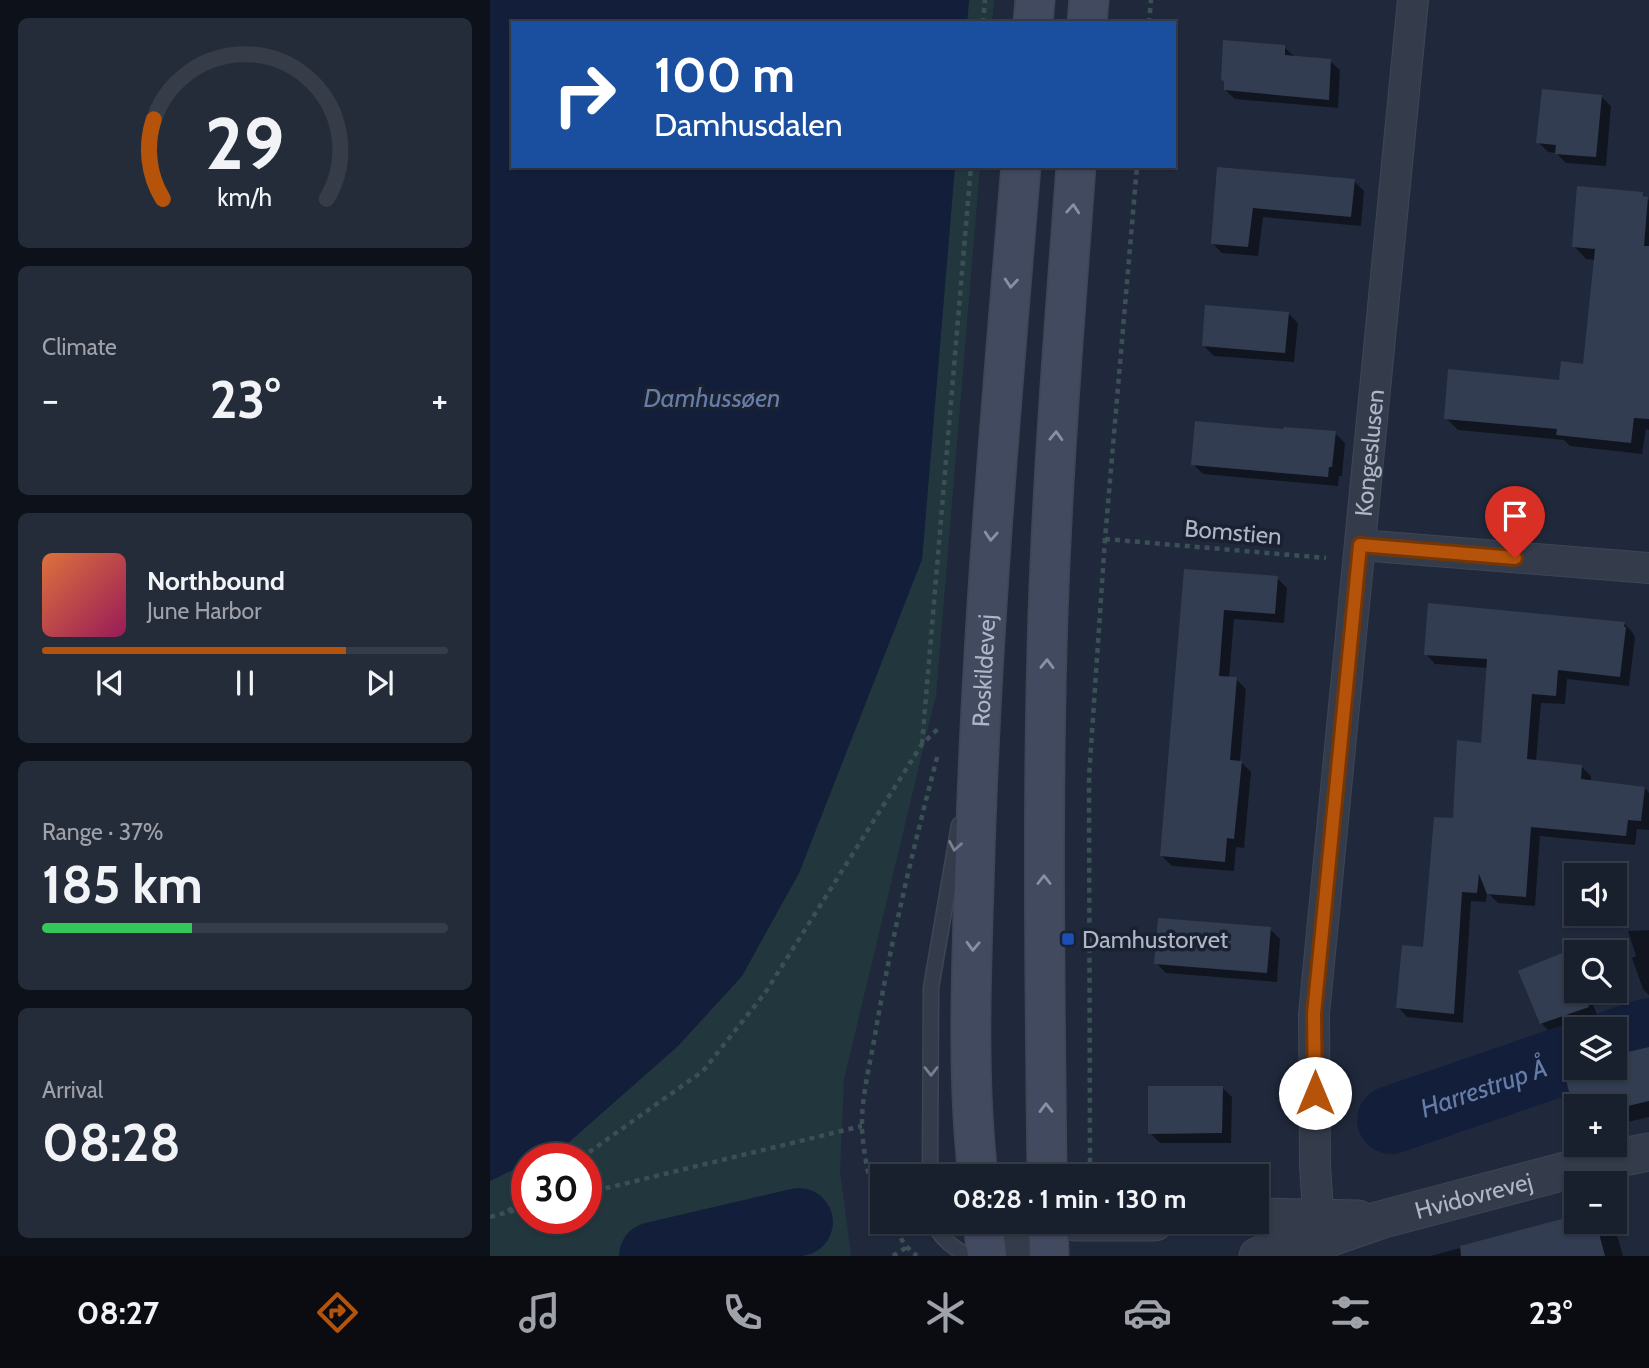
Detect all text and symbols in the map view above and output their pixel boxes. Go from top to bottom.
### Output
text: 100 m [654,45,795,104]
icon: right [539,49,630,140]
text: 29 [205,99,285,187]
text: Damhusdalen [654,105,843,144]
text: km/h [218,182,272,212]
one-way arrow [1065,204,1080,215]
one-way arrow [1004,278,1019,289]
text: Climate [42,333,117,361]
text: 23° [210,368,280,431]
text: − [42,376,59,423]
text: + [431,376,448,423]
water label: Damhussøen [643,382,781,414]
street label: Kongeslusen [1348,388,1389,518]
one-way arrow [1048,430,1063,441]
pin [1485,486,1545,558]
icon: arrive [1496,497,1534,535]
street label: Bomstien [1183,513,1283,551]
one-way arrow [984,531,999,542]
text: Northbound [147,565,285,597]
text: June Harbor [147,597,261,625]
street label: Roskildevej [966,613,1001,728]
one-way arrow [1039,658,1055,668]
icon: previous [91,664,129,702]
icon: pause [226,664,264,702]
icon: next [361,664,399,702]
text: Range · 37% [42,818,163,846]
one-way arrow [948,840,963,852]
text: 185 km [42,853,203,916]
map controls [1564,863,1627,1234]
button: sound [1564,863,1627,926]
one-way arrow [1036,875,1052,885]
place label: Damhustorvet [1082,925,1228,954]
marker: Damhustorvet [1060,931,1076,947]
one-way arrow [965,940,980,951]
button: search [1564,940,1627,1003]
button: layers [1564,1017,1627,1080]
water label: Harrestrup Å [1416,1052,1551,1125]
position arrow [1278,1056,1352,1130]
one-way arrow [923,1066,939,1077]
text: Arrival [42,1076,103,1104]
button: + [1564,1094,1627,1157]
one-way arrow [1038,1102,1054,1113]
text: 08:28 [42,1111,181,1174]
speed limit sign: 30 [511,1143,602,1234]
street label: Hvidovrevej [1412,1166,1535,1225]
button: − [1564,1171,1627,1234]
text: 08:28 · 1 min · 130 m [953,1183,1186,1215]
icon: directions [313,1288,362,1337]
icon: music [515,1288,564,1337]
icon: phone [718,1288,767,1337]
icon: climate [921,1288,970,1337]
icon: car [1123,1288,1172,1337]
icon: filters [1326,1288,1375,1337]
text: 08:27 [77,1293,159,1332]
text: 23° [1529,1293,1572,1332]

